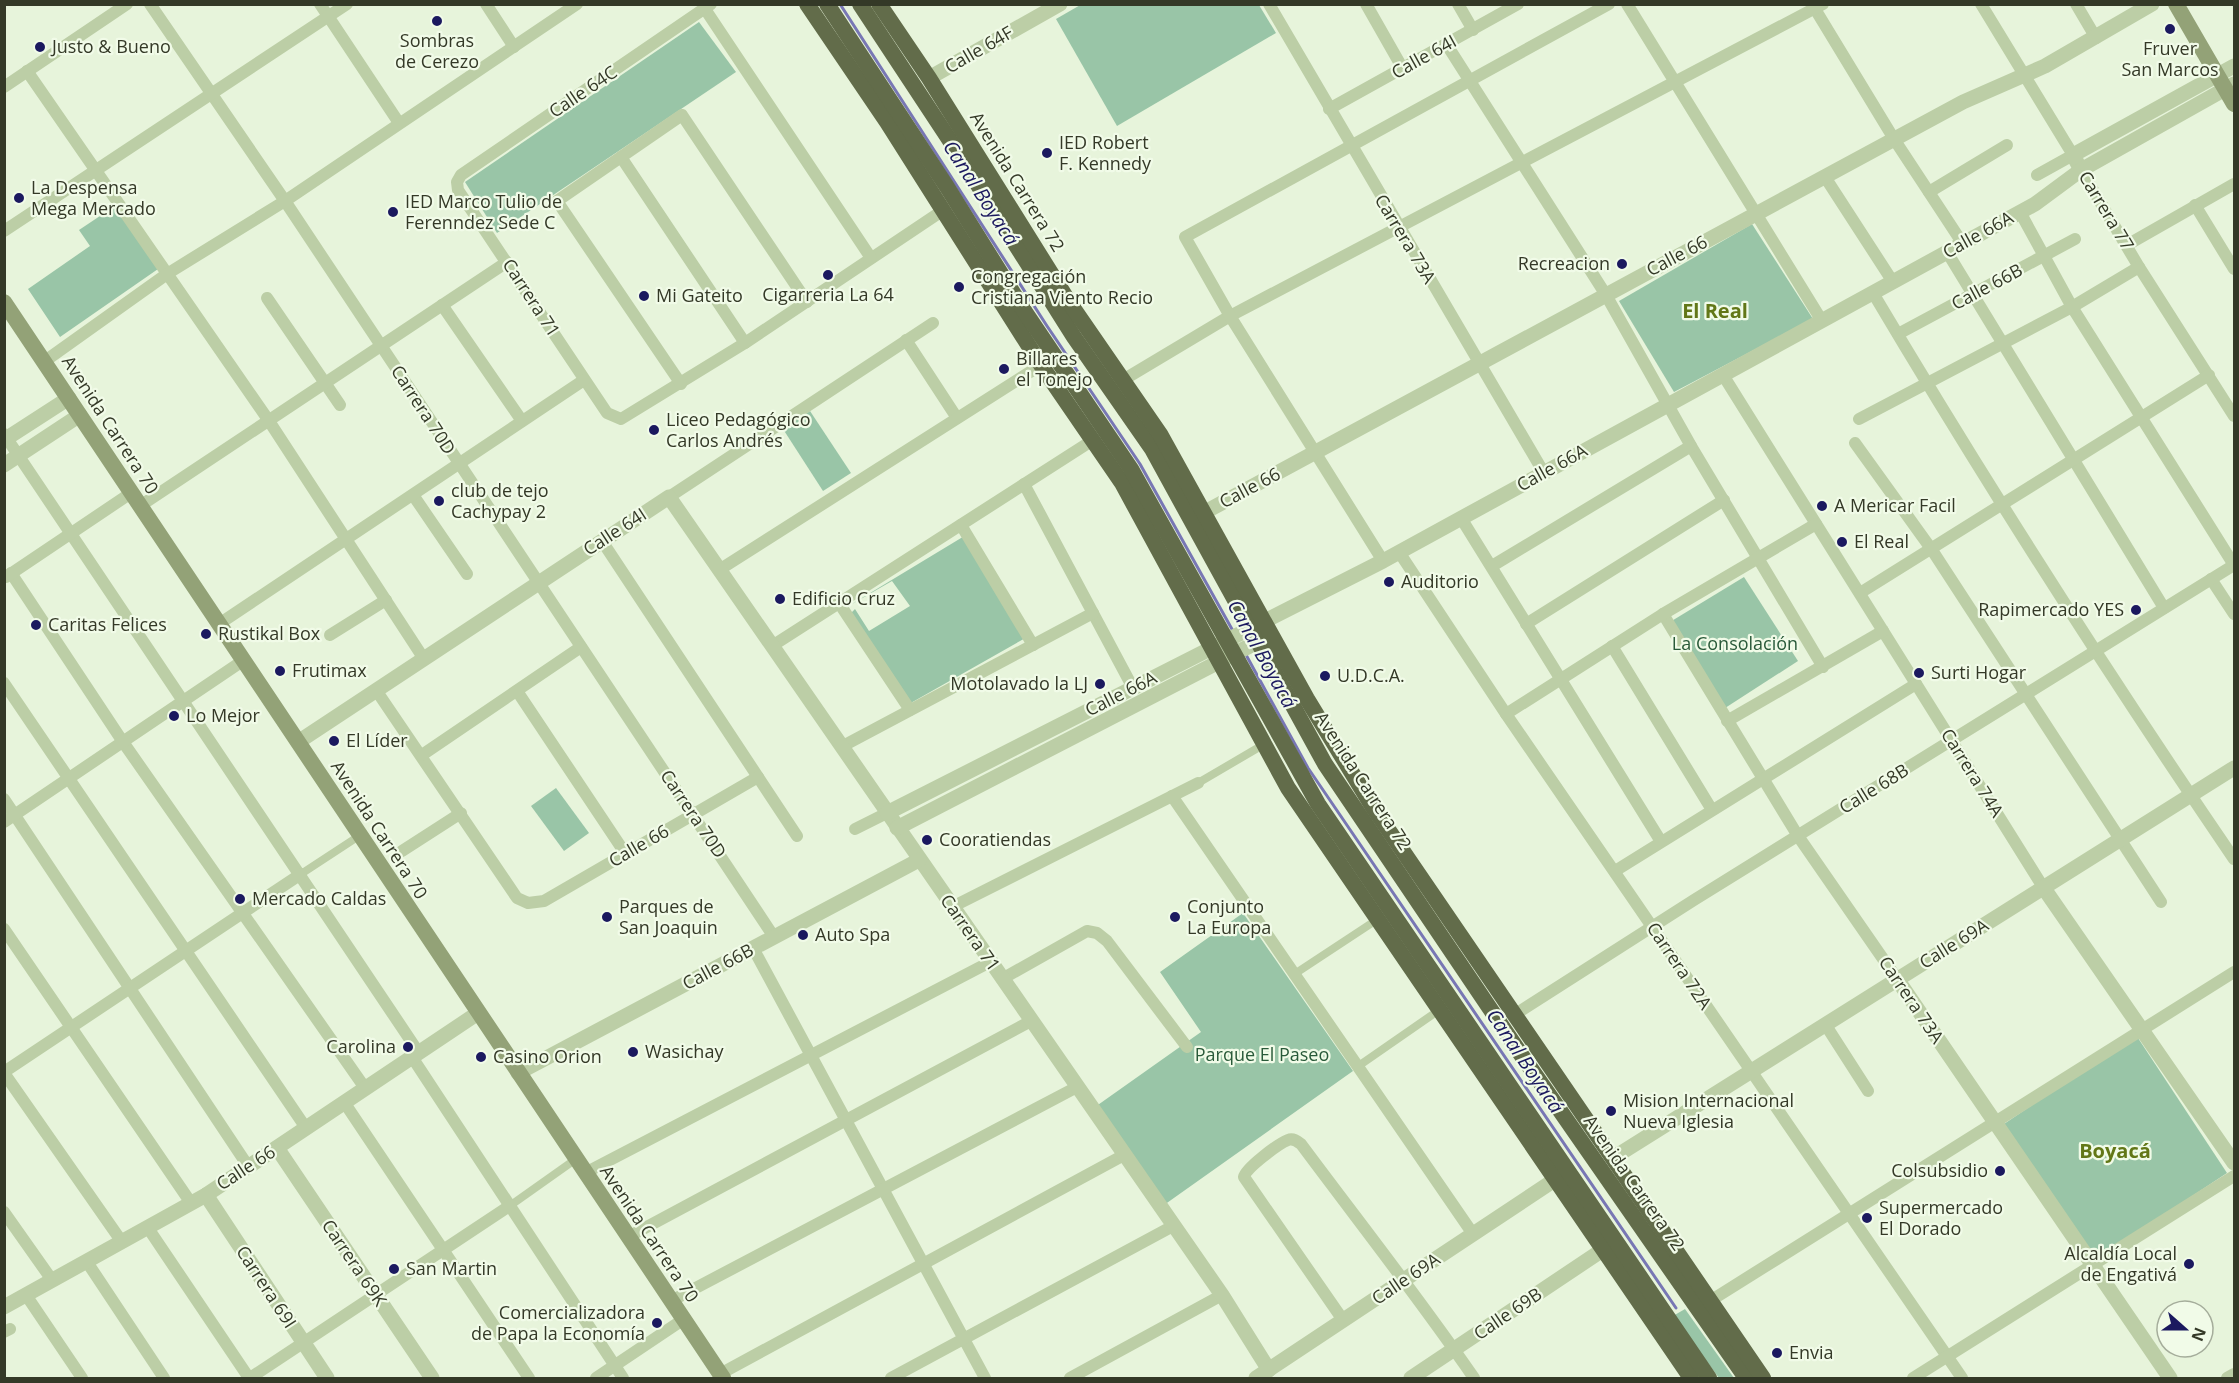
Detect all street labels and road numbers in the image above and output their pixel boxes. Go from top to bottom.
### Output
street label: Calle 64F [940,20,1017,78]
street label: Calle 64I [1387,28,1460,84]
street label: Calle 64C [544,60,621,123]
street label: Avenida Carrera 72 [965,107,1071,256]
street label: Carrera 77 [2074,166,2140,255]
street label: Carrera 73A [1370,189,1442,288]
street label: Calle 66A [1938,205,2018,263]
street label: Calle 66 [1642,229,1711,281]
street label: Carrera 71 [498,254,566,341]
street label: Calle 66B [1947,257,2026,315]
street label: Avenida Carrera 70 [57,351,165,498]
street label: Carrera 70D [386,360,462,459]
street label: Calle 66A [1512,438,1592,496]
street label: Calle 66 [1215,461,1284,513]
street label: Calle 64I [578,502,651,561]
street label: Calle 66A [1081,665,1161,721]
street label: Avenida Carrera 72 [1310,707,1418,854]
street label: Carrera 74A [1936,724,2010,822]
street label: Avenida Carrera 70 [326,756,434,903]
street label: Calle 68B [1834,757,1913,819]
street label: Carrera 70D [655,765,732,862]
street label: Calle 66 [604,818,673,872]
street label: Carrera 71 [936,889,1006,976]
street label: Calle 69A [1914,912,1993,974]
street label: Carrera 72A [1642,917,1718,1014]
street label: Calle 66B [678,937,757,995]
street label: Carrera 73A [1874,951,1950,1048]
street label: Avenida Carrera 72 [1579,1110,1691,1255]
street label: Calle 66 [211,1139,280,1195]
street label: Avenida Carrera 70 [595,1160,705,1307]
street label: Carrera 69K [317,1214,393,1311]
street label: Carrera 69I [231,1241,302,1332]
street label: Calle 69A [1367,1246,1445,1310]
street label: Calle 69B [1469,1282,1546,1345]

